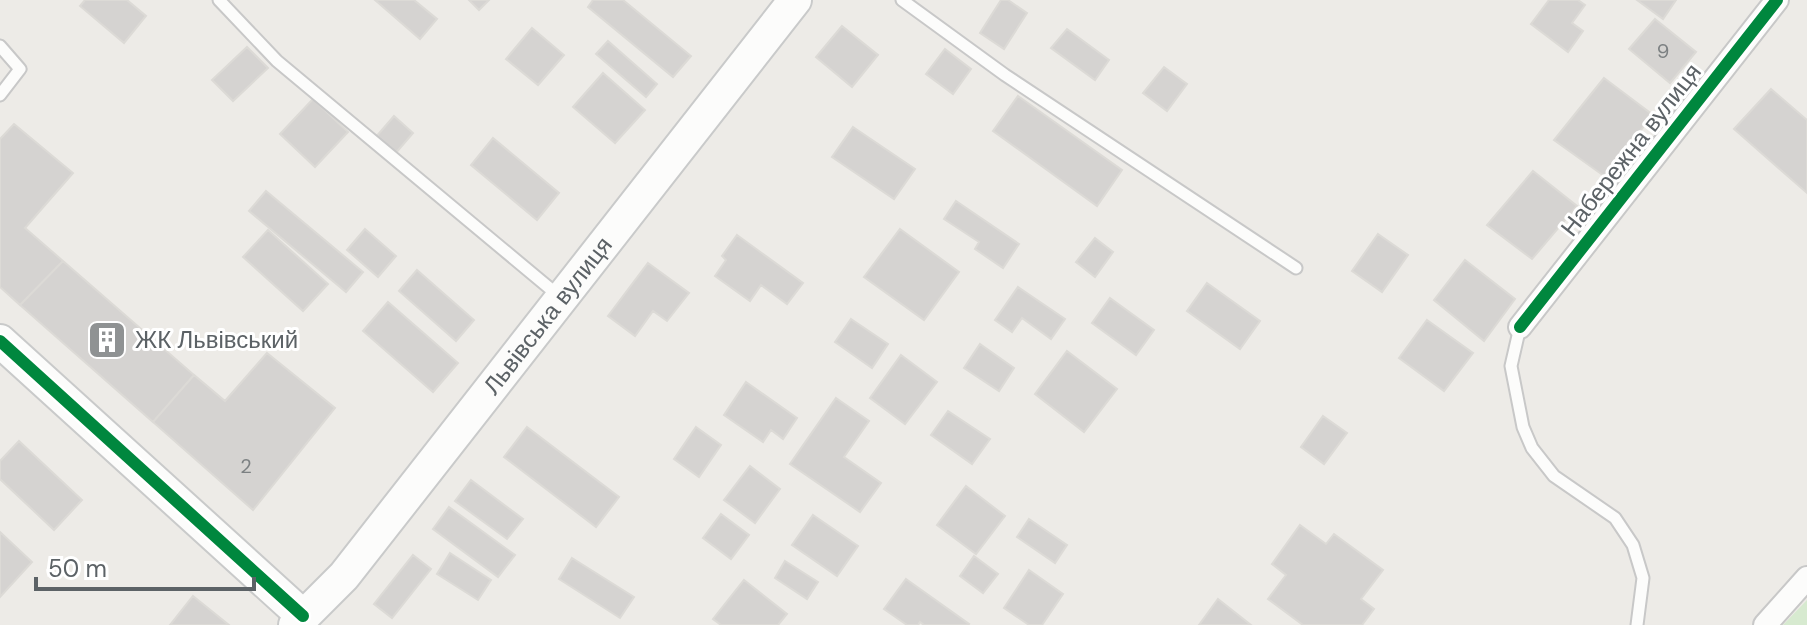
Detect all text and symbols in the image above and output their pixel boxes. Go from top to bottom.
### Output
house number: 9 [1657,38,1669,64]
street label: Набережна вулиця [1553,57,1708,242]
street label: Львівська вулиця [476,230,619,400]
building icon: ЖК Львівський [86,319,128,361]
place label: ЖК Львівський [135,324,298,355]
house number: 2 [240,453,252,479]
scale bar [36,541,254,591]
text: 50 m [48,553,107,584]

